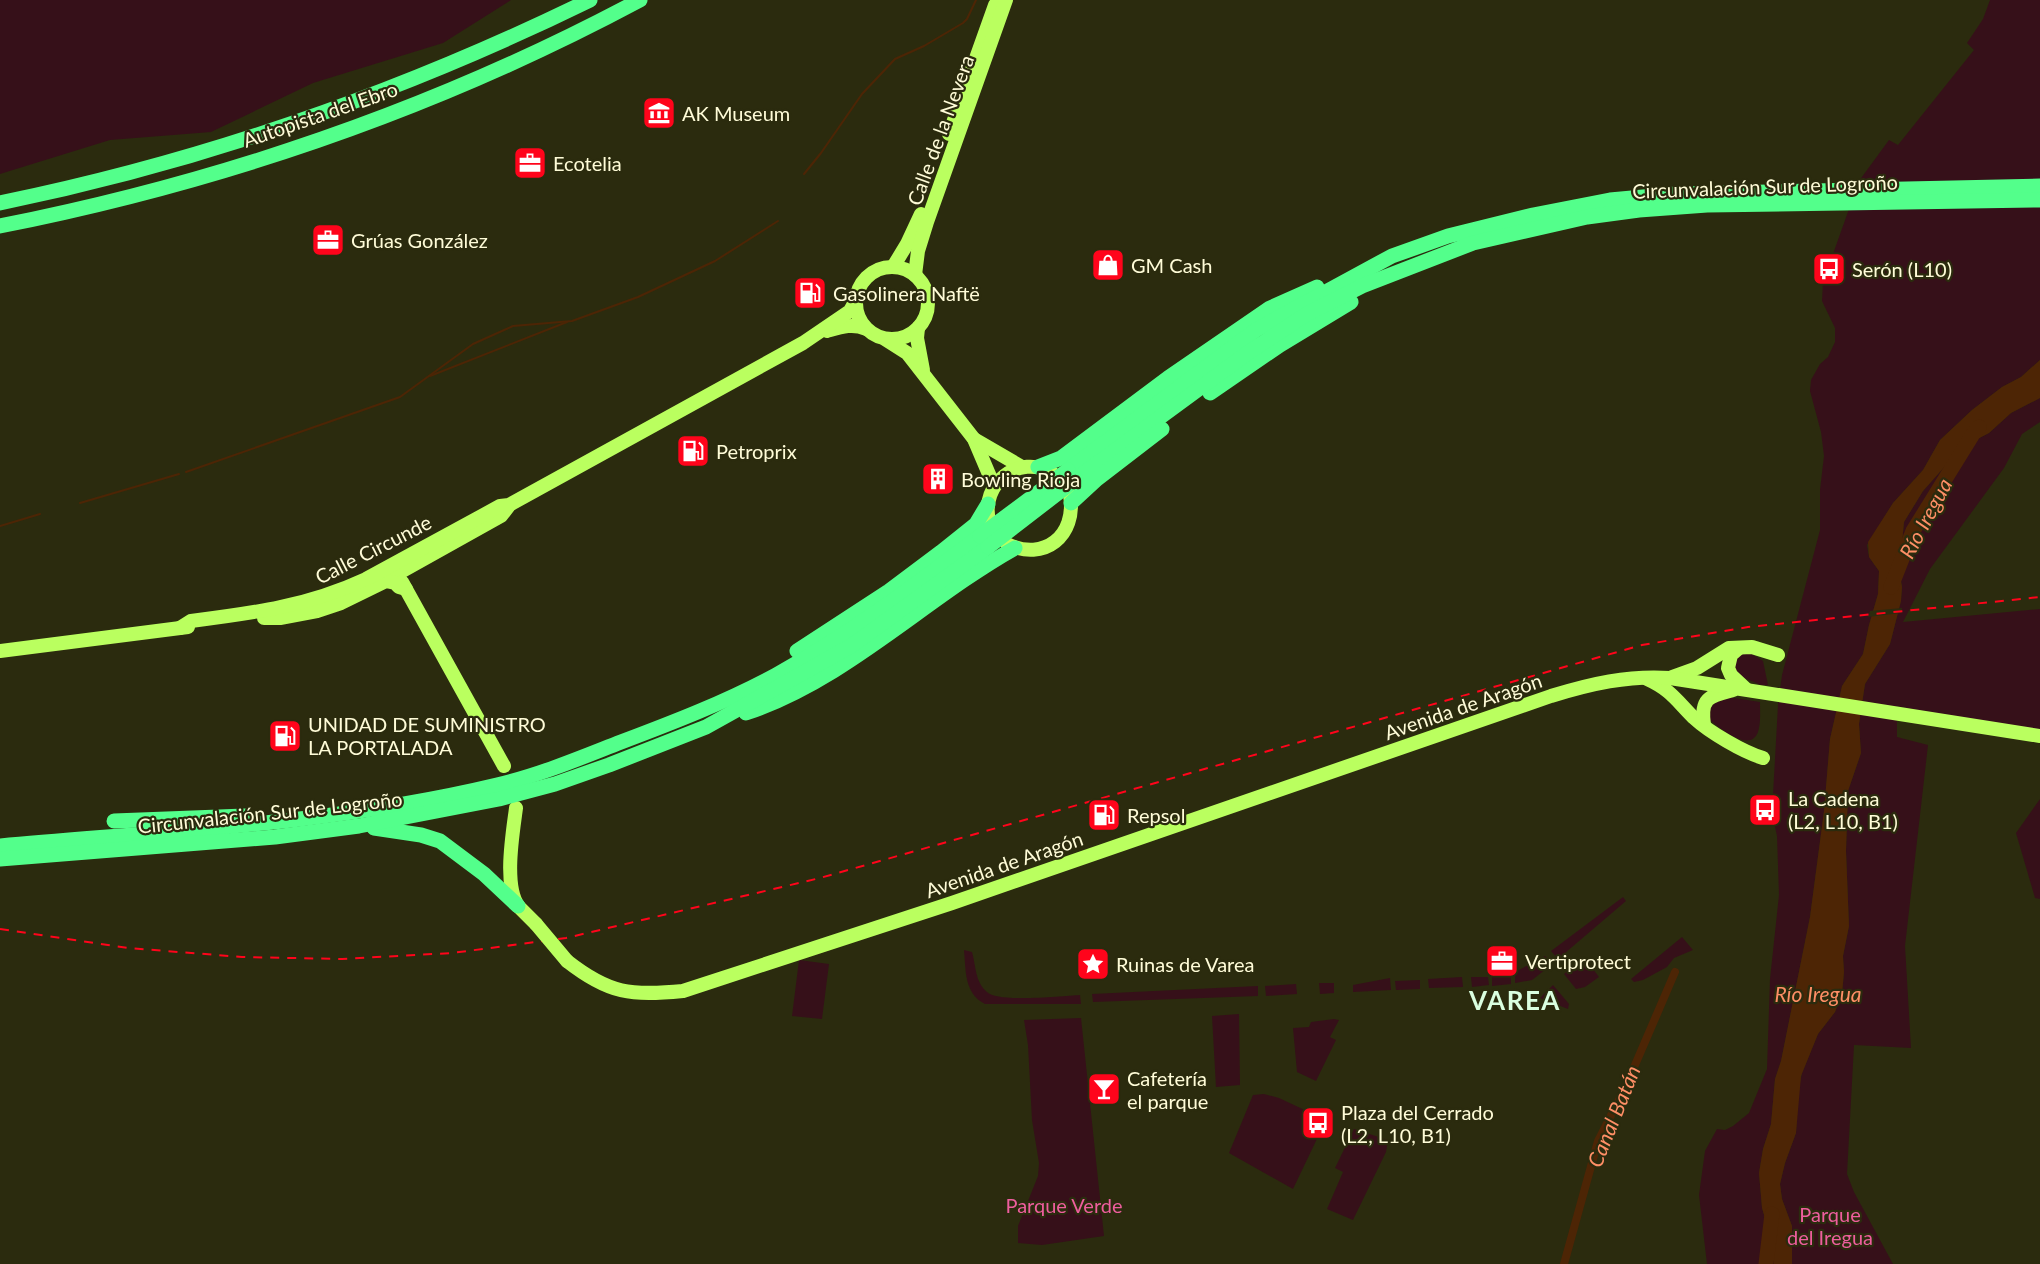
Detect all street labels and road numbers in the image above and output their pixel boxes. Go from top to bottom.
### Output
street label: Calle de la Nevera [902,52,978,208]
street label: Autopista del Ebro [239,76,401,152]
street label: Circunvalación Sur de Logroño [1632,169,1898,203]
street label: Calle Circunde [311,509,435,589]
street label: Avenida de Aragón [1381,668,1545,744]
street label: Circunvalación Sur de Logroño [136,786,404,838]
street label: Avenida de Aragón [922,826,1086,902]

